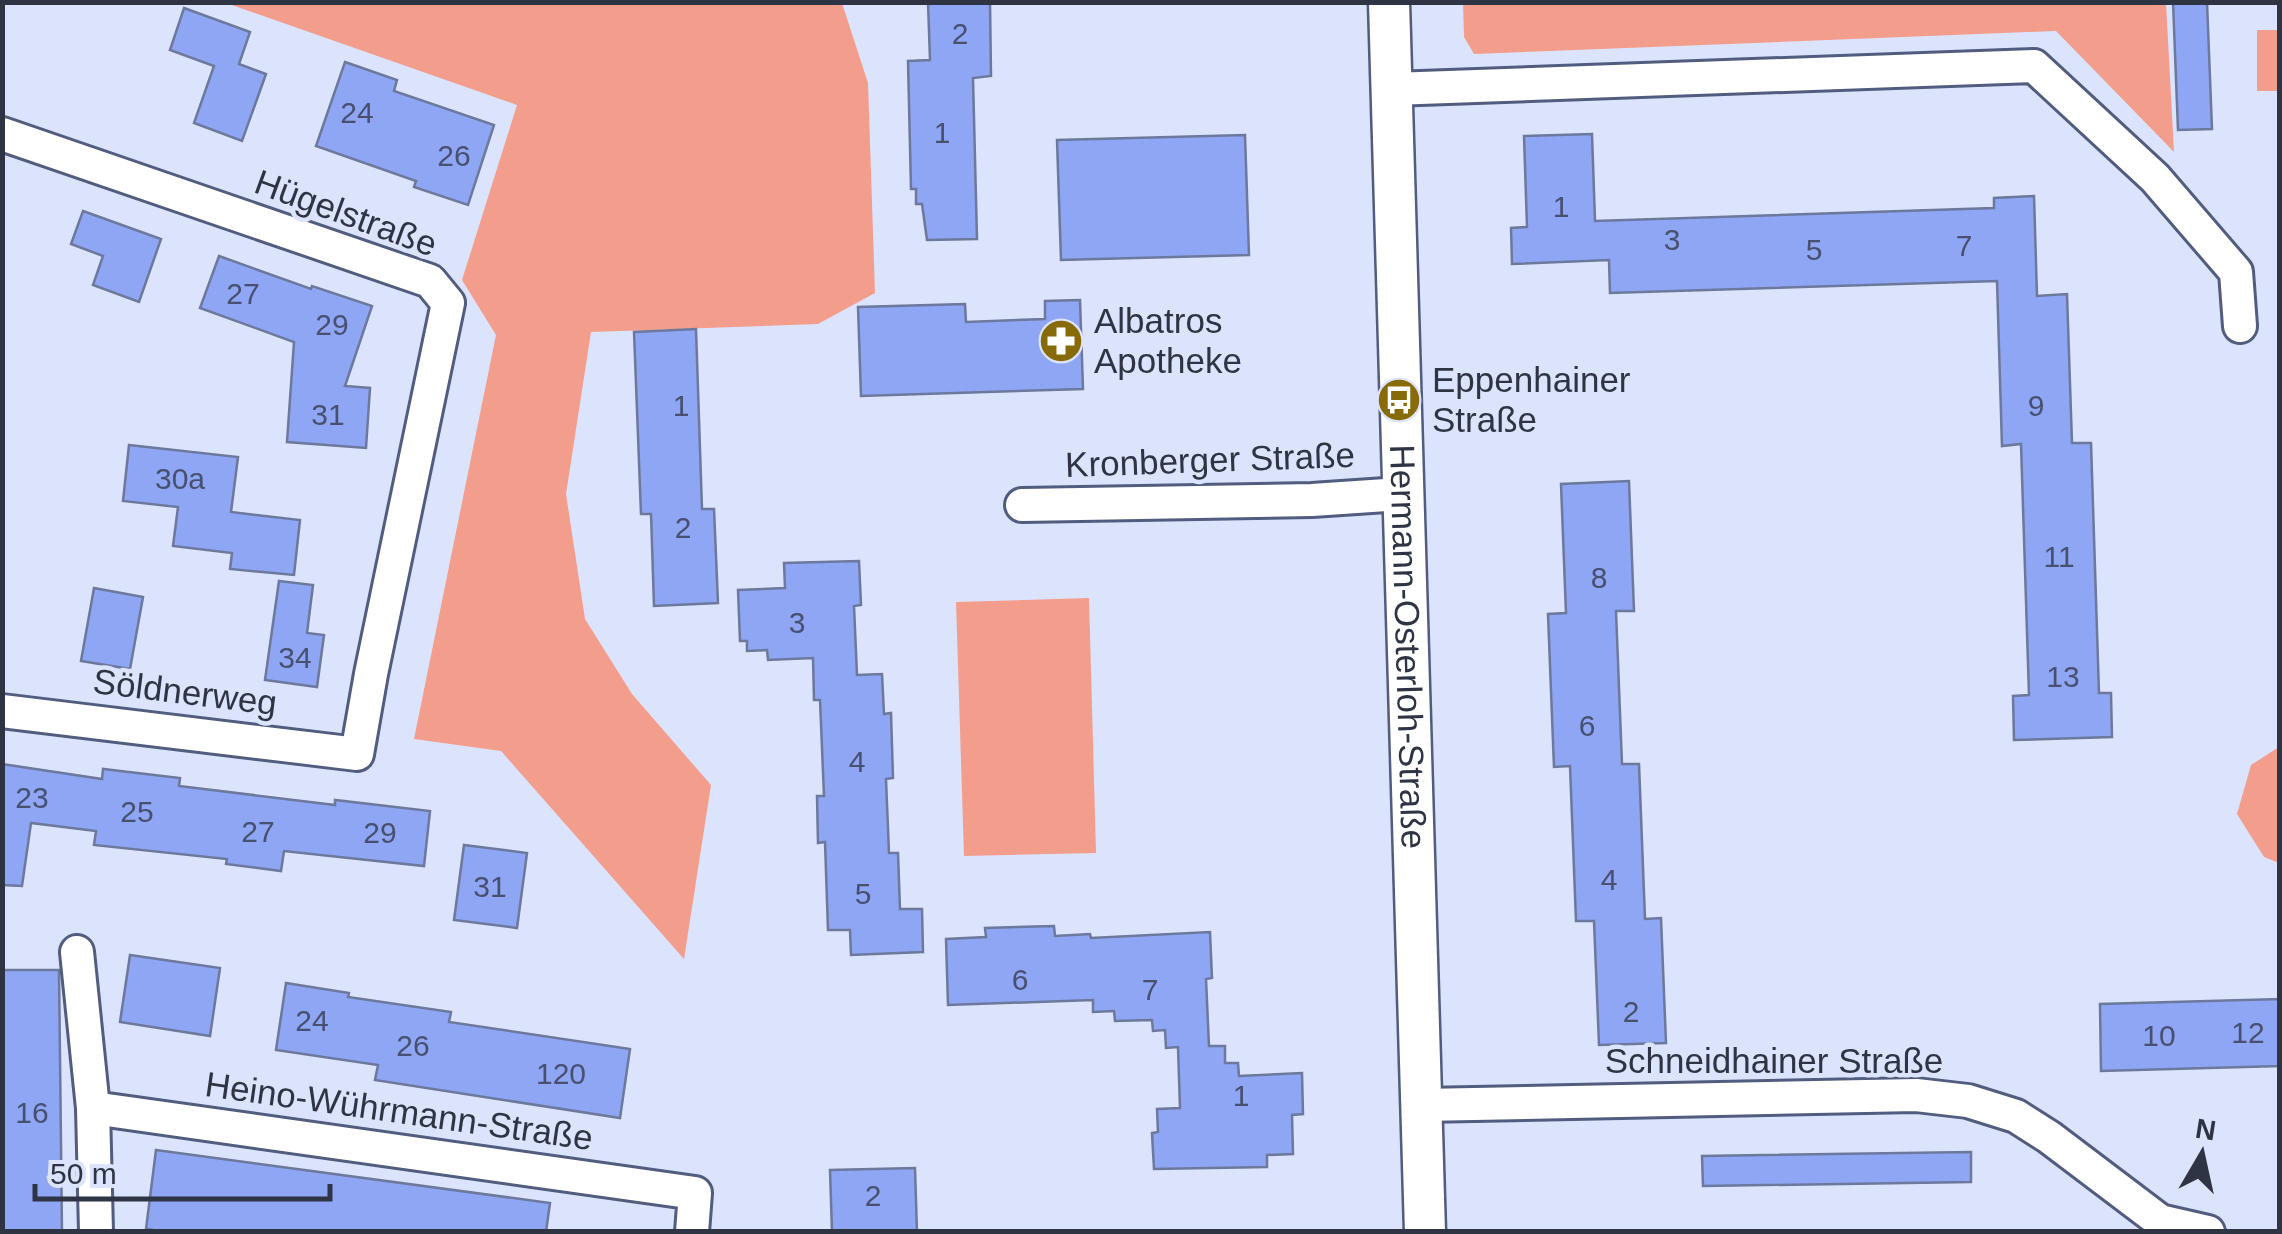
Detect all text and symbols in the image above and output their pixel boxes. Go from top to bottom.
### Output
house number: 2 [952,17,968,50]
house number: 24 [340,96,374,129]
house number: 1 [934,116,950,149]
house number: 26 [437,139,471,172]
street label: Hügelstraße [250,162,442,263]
house number: 1 [1553,190,1569,223]
house number: 3 [1664,223,1680,256]
house number: 7 [1956,229,1972,262]
house number: 5 [1806,233,1822,266]
house number: 27 [226,277,260,310]
place label: Albatros Apotheke [1094,301,1242,380]
house number: 29 [315,308,349,341]
pharmacy icon: Albatros Apotheke [1038,318,1084,364]
place label: Eppenhainer Straße [1432,360,1631,439]
bus stop icon: Eppenhainer Straße [1376,377,1422,423]
house number: 1 [673,389,689,422]
house number: 9 [2028,389,2044,422]
house number: 31 [311,398,345,431]
street label: Kronberger Straße [1064,435,1356,484]
street label: Hermann-Osterloh-Straße [1383,444,1434,850]
house number: 30a [155,462,205,495]
house number: 2 [675,511,691,544]
house number: 11 [2043,540,2075,573]
house number: 8 [1591,561,1607,594]
house number: 3 [789,606,805,639]
house number: 34 [278,641,312,674]
house number: 13 [2046,660,2080,693]
street label: Söldnerweg [91,661,279,722]
house number: 6 [1579,709,1595,742]
house number: 4 [849,745,865,778]
house number: 23 [15,781,49,814]
house number: 25 [120,795,154,828]
house number: 27 [241,815,275,848]
house number: 29 [363,816,397,849]
house number: 4 [1601,863,1617,896]
house number: 31 [473,870,507,903]
house number: 5 [855,877,871,910]
house number: 6 [1012,963,1028,996]
house number: 7 [1142,973,1158,1006]
house number: 2 [1623,995,1639,1028]
house number: 24 [295,1004,329,1037]
house number: 12 [2231,1016,2265,1049]
house number: 10 [2142,1019,2176,1052]
house number: 26 [396,1029,430,1062]
street label: Schneidhainer Straße [1605,1041,1943,1080]
house number: 120 [536,1057,586,1090]
street label: Heino-Wührmann-Straße [203,1064,595,1157]
house number: 1 [1233,1079,1249,1112]
house number: 16 [15,1096,49,1129]
north arrow [2152,1104,2252,1204]
text: N [2193,1113,2218,1147]
scale bar [35,1139,330,1201]
text: 50 m [50,1157,117,1190]
house number: 2 [865,1179,881,1212]

